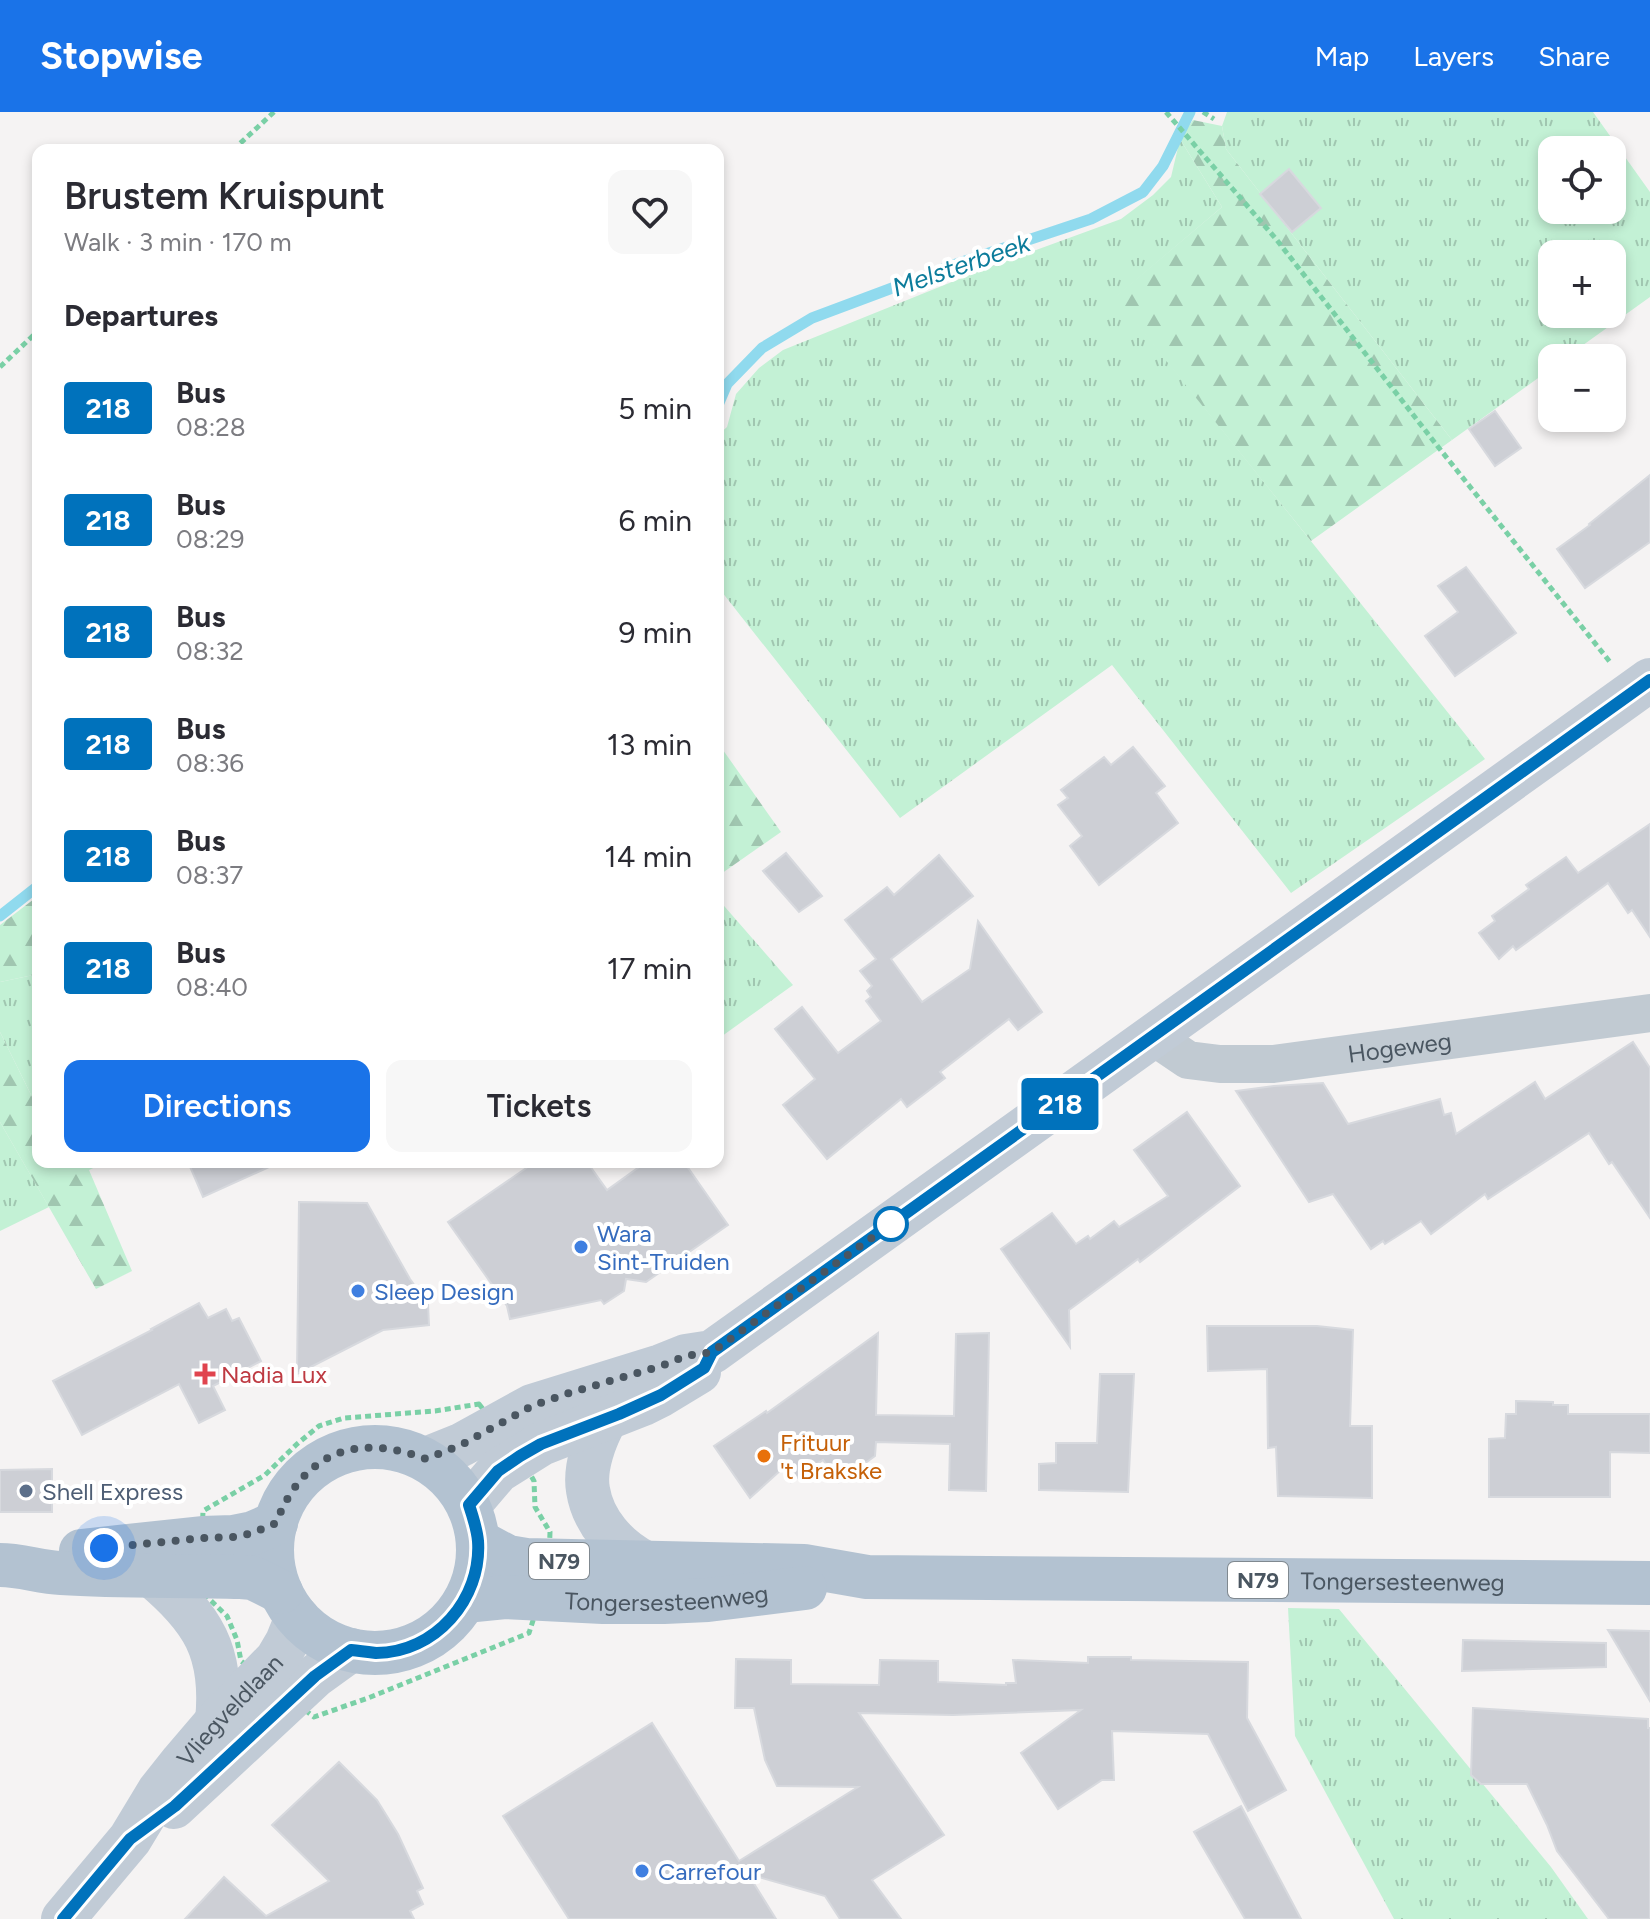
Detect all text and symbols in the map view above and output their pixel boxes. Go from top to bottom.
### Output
text: Stopwise [40,33,203,79]
text: Map [1315,39,1369,73]
text: Layers [1413,39,1494,73]
text: Share [1538,39,1610,73]
map controls [1538,136,1626,432]
button: locate [1538,136,1626,224]
button: heart [608,170,692,254]
text: Brustem Kruispunt [64,173,385,219]
text: Walk · 3 min · 170 m [64,226,292,258]
water label: Melsterbeek [888,226,1035,304]
button: + [1538,240,1626,328]
text: Departures [64,297,218,334]
button: − [1538,344,1626,432]
text: Bus [176,374,225,411]
text: 5 min [618,390,692,427]
text: 218 [85,391,131,425]
text: 08:28 [176,411,246,443]
text: Bus [176,486,225,523]
text: 6 min [618,502,692,539]
text: 218 [85,503,131,537]
text: 08:29 [176,523,244,555]
text: Bus [176,598,225,635]
text: 9 min [618,614,692,651]
text: 218 [85,615,131,649]
text: 08:32 [176,635,244,667]
text: Bus [176,710,225,747]
text: 13 min [607,726,692,763]
text: 218 [85,727,131,761]
text: 08:36 [176,747,244,779]
text: Bus [176,822,225,859]
text: 14 min [604,838,692,875]
text: 218 [85,839,131,873]
text: 08:37 [176,859,243,891]
text: Bus [176,934,225,971]
text: 17 min [607,950,692,987]
text: 218 [85,951,131,985]
text: 08:40 [176,971,248,1003]
street label: Hogeweg [1346,1026,1453,1068]
button: Directions [64,1060,370,1152]
button: Tickets [386,1060,692,1152]
line badge: 218 [1014,1078,1106,1130]
text: 218 [1037,1087,1083,1121]
unlabelled marker [874,1207,908,1241]
place label: Wara Sint-Truiden [597,1219,730,1276]
marker: Wara Sint-Truiden [572,1238,590,1256]
place label: Sleep Design [374,1277,514,1306]
marker: Sleep Design [349,1282,367,1300]
place label: Nadia Lux [221,1360,327,1389]
marker: Nadia Lux [196,1365,214,1383]
place label: Frituur 't Brakske [780,1428,882,1485]
marker: Frituur 't Brakske [755,1447,773,1465]
place label: Shell Express [42,1477,183,1506]
marker: Shell Express [17,1482,35,1500]
your location [84,1528,124,1568]
road number: N79 [529,1543,589,1579]
road number: N79 [1228,1562,1288,1598]
street label: Tongersesteenweg [1301,1566,1505,1596]
street label: Tongersesteenweg [564,1578,770,1617]
street label: Vliegveldlaan [171,1648,289,1772]
place label: Carrefour [658,1857,761,1886]
marker: Carrefour [633,1862,651,1880]

